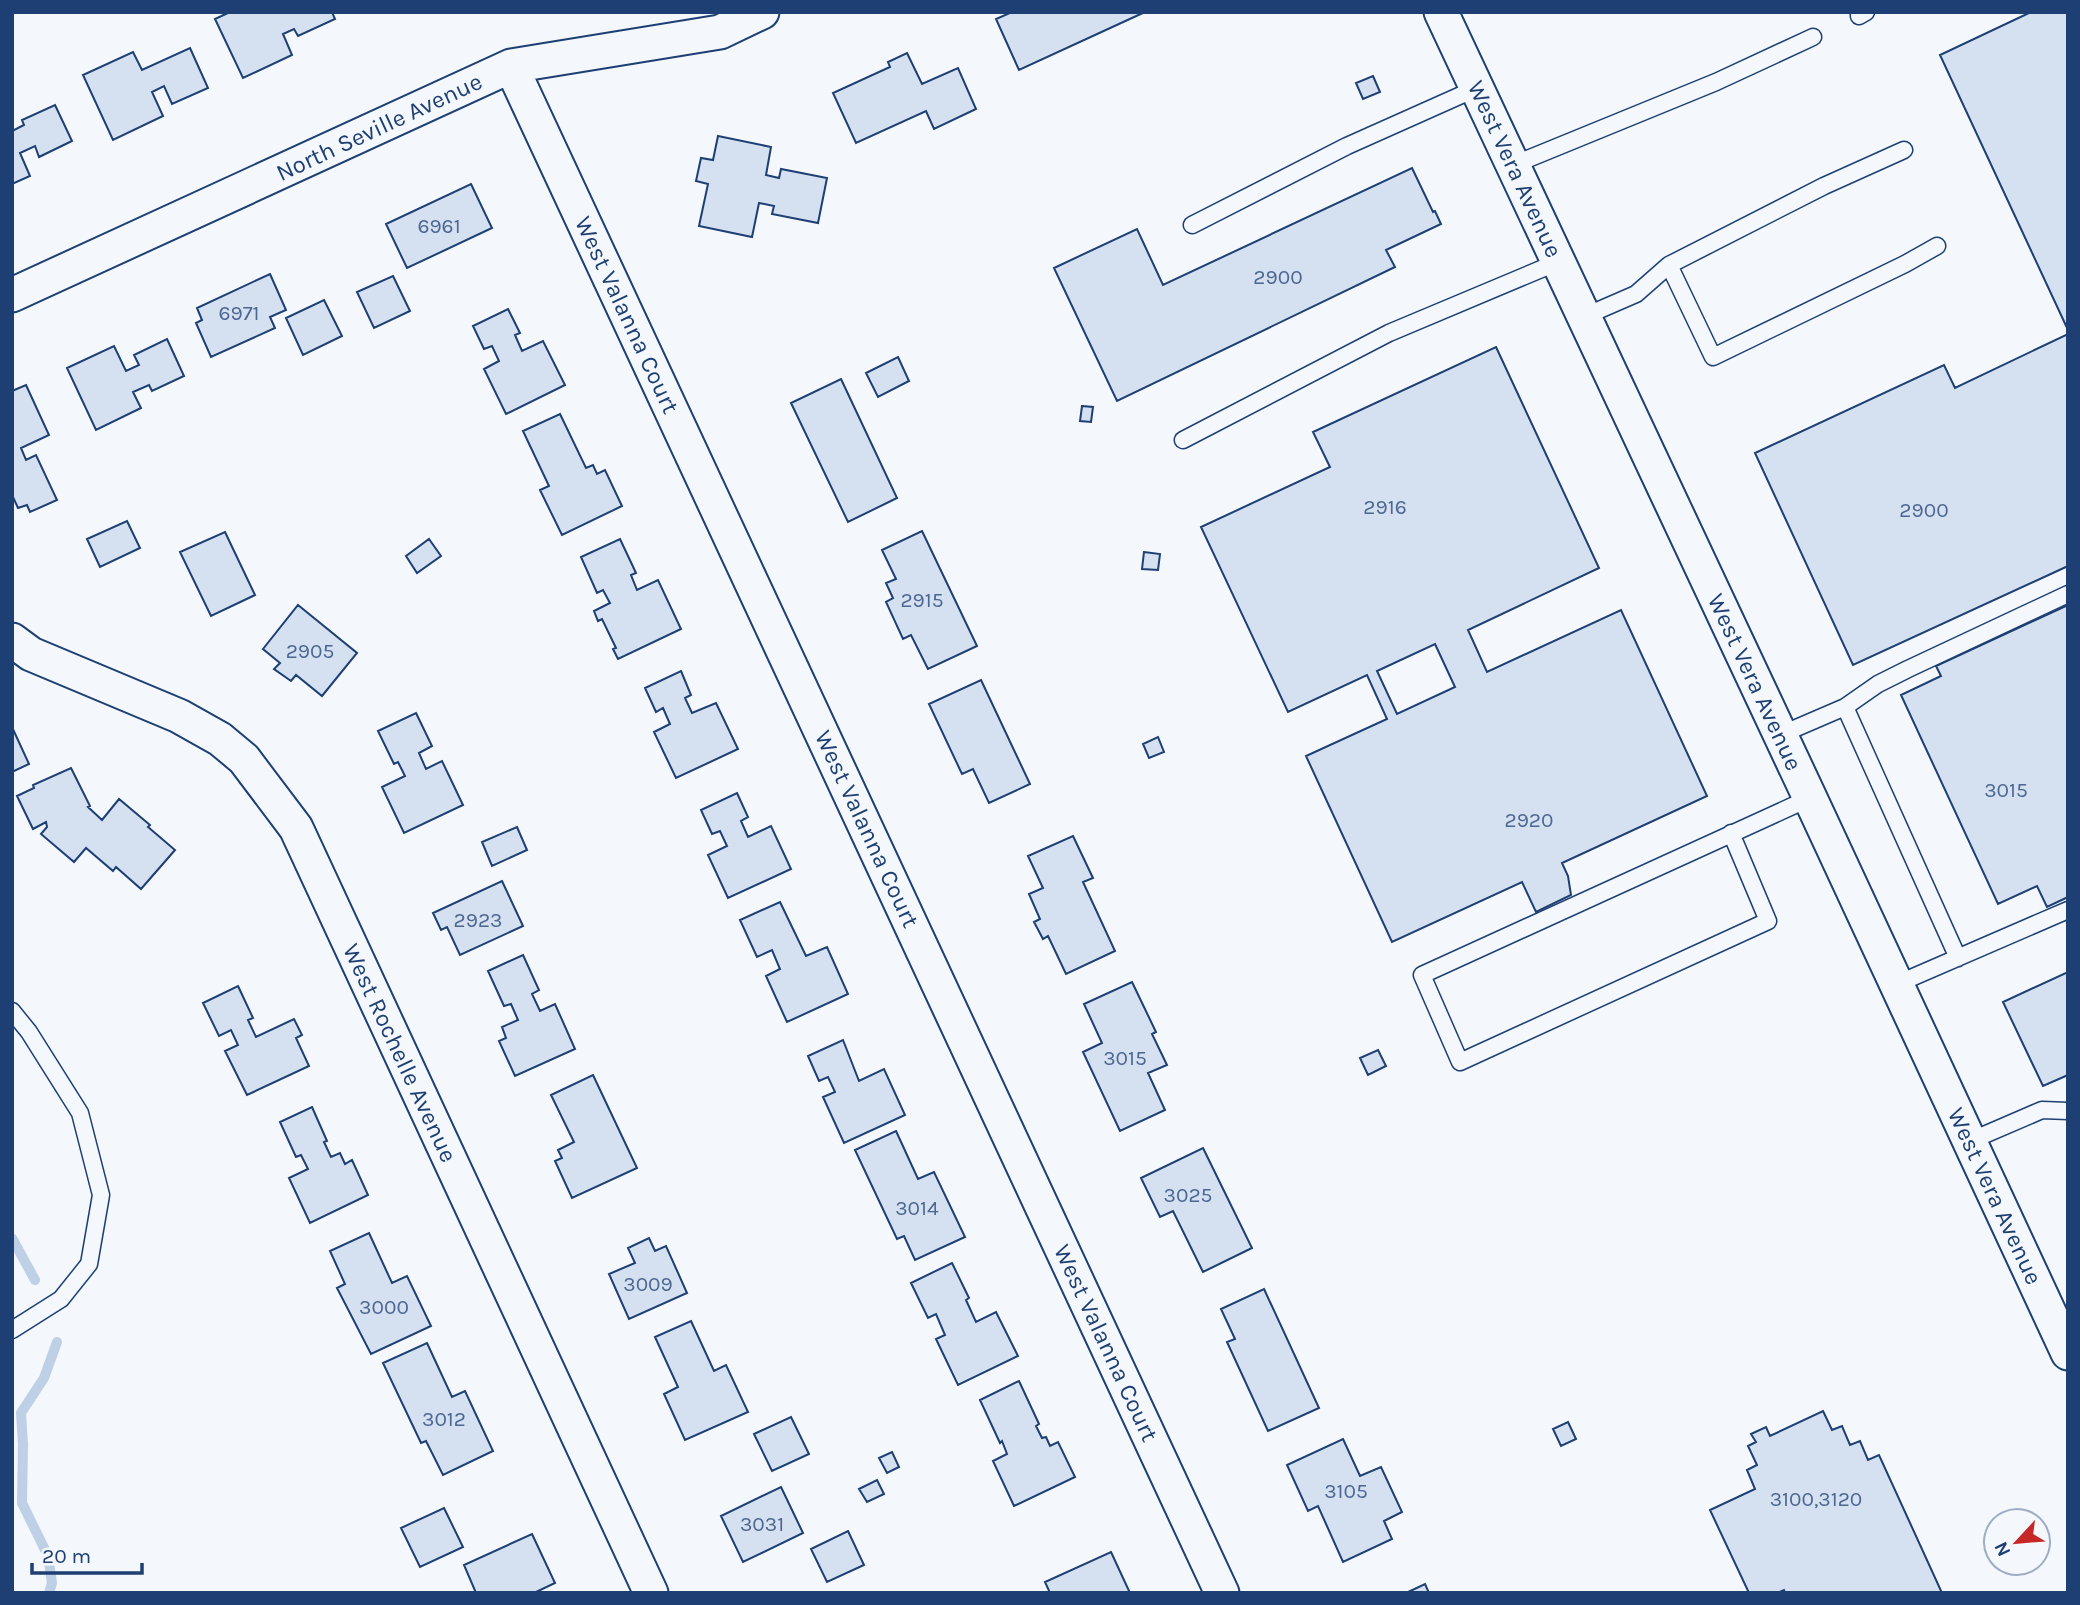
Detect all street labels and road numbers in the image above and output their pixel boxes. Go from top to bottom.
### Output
street label: North Seville Avenue [272,67,486,187]
street label: West Vera Avenue [1462,76,1568,262]
street label: West Valanna Court [569,212,685,418]
street label: West Vera Avenue [1702,589,1808,775]
street label: West Valanna Court [809,726,925,932]
street label: West Rochelle Avenue [337,939,463,1167]
street label: West Vera Avenue [1942,1103,2048,1289]
street label: West Valanna Court [1048,1240,1164,1446]

